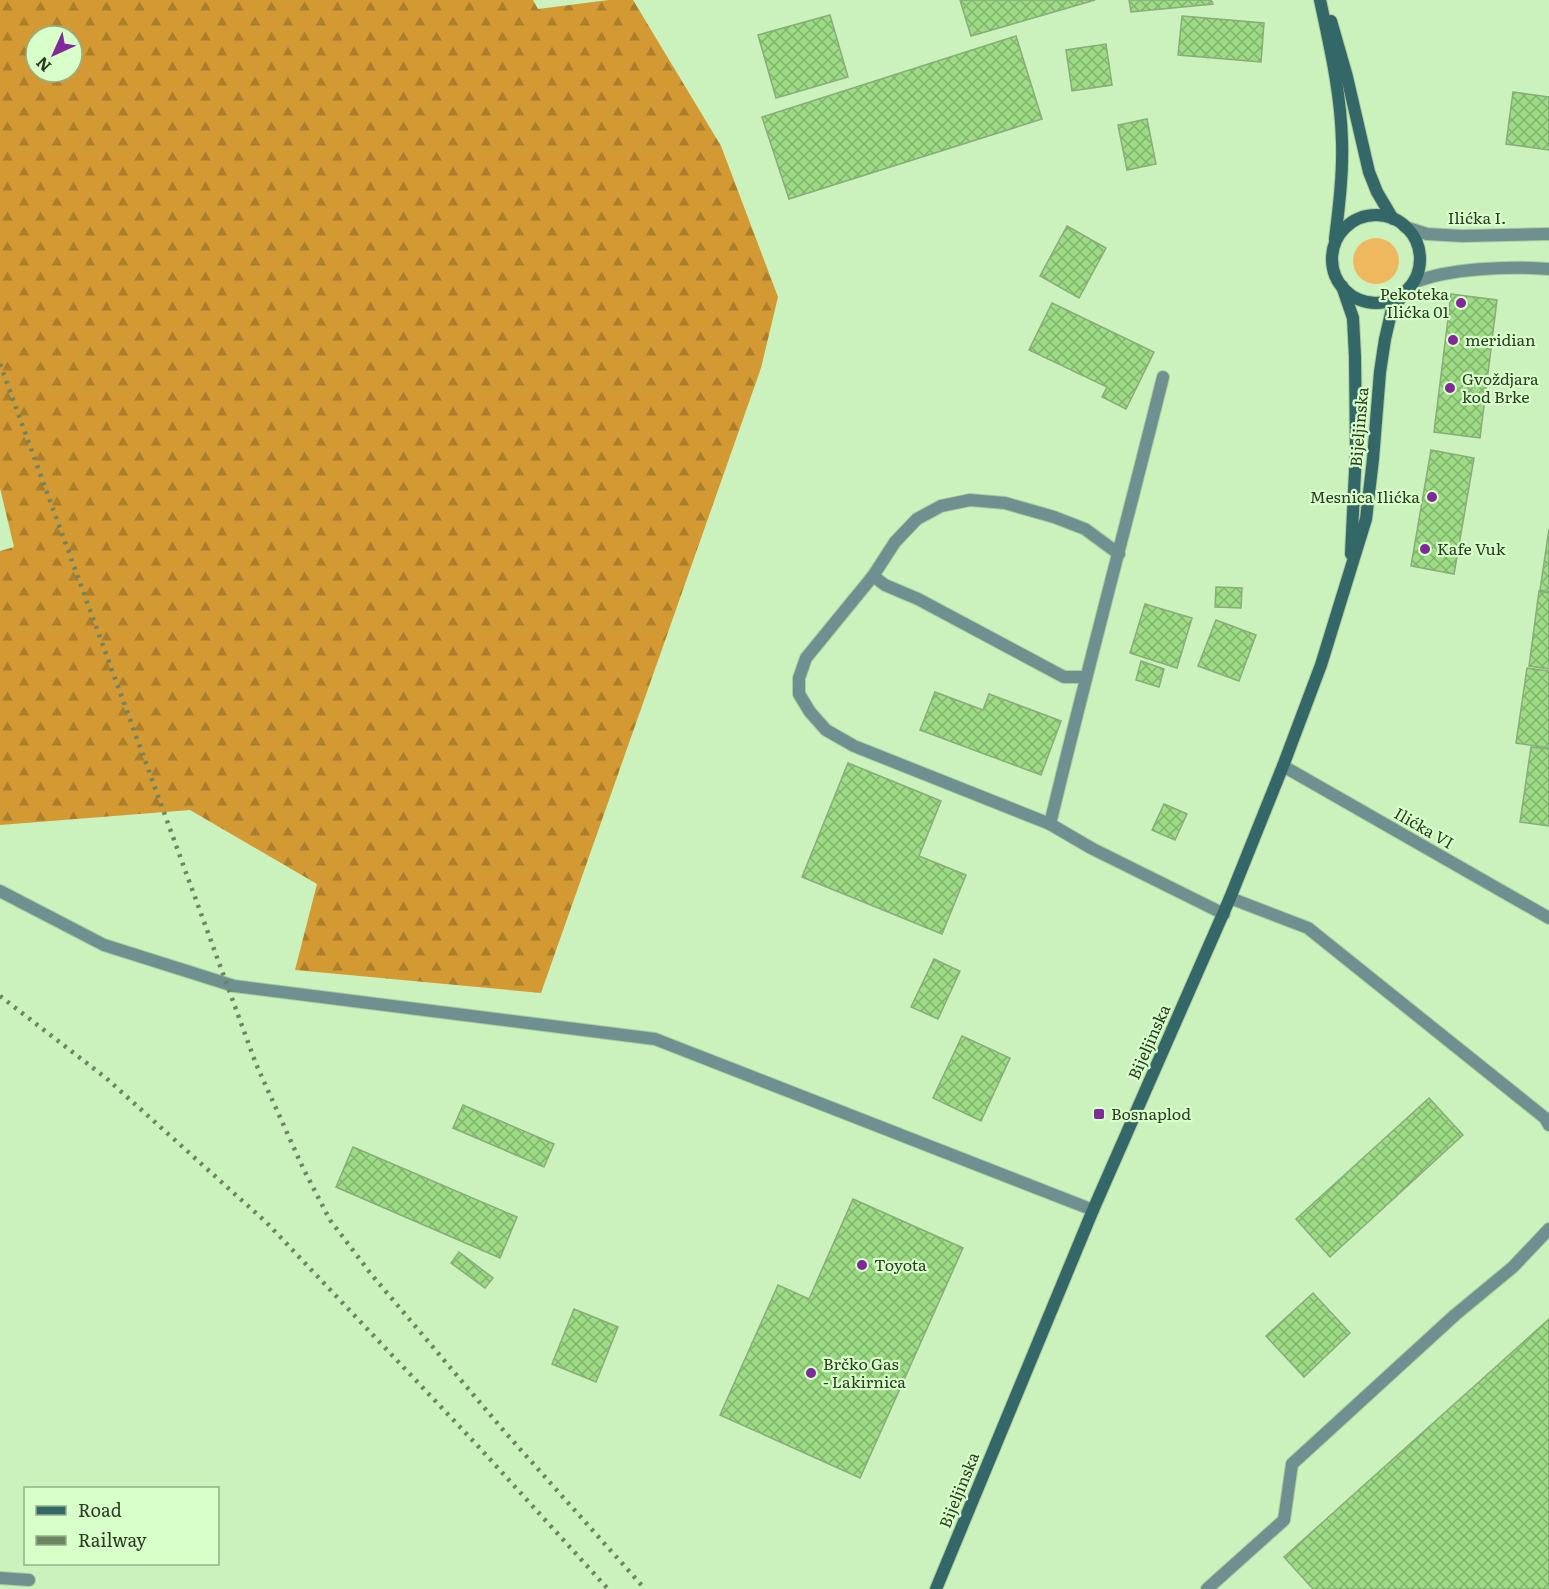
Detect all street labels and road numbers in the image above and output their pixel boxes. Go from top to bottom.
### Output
street label: Ilićka I. [1448,205,1506,229]
street label: Bijeljinska [1343,386,1373,468]
street label: Ilićka VI [1390,800,1459,854]
street label: Bijeljinska [1121,1000,1175,1083]
street label: Bijeljinska [932,1448,984,1531]

